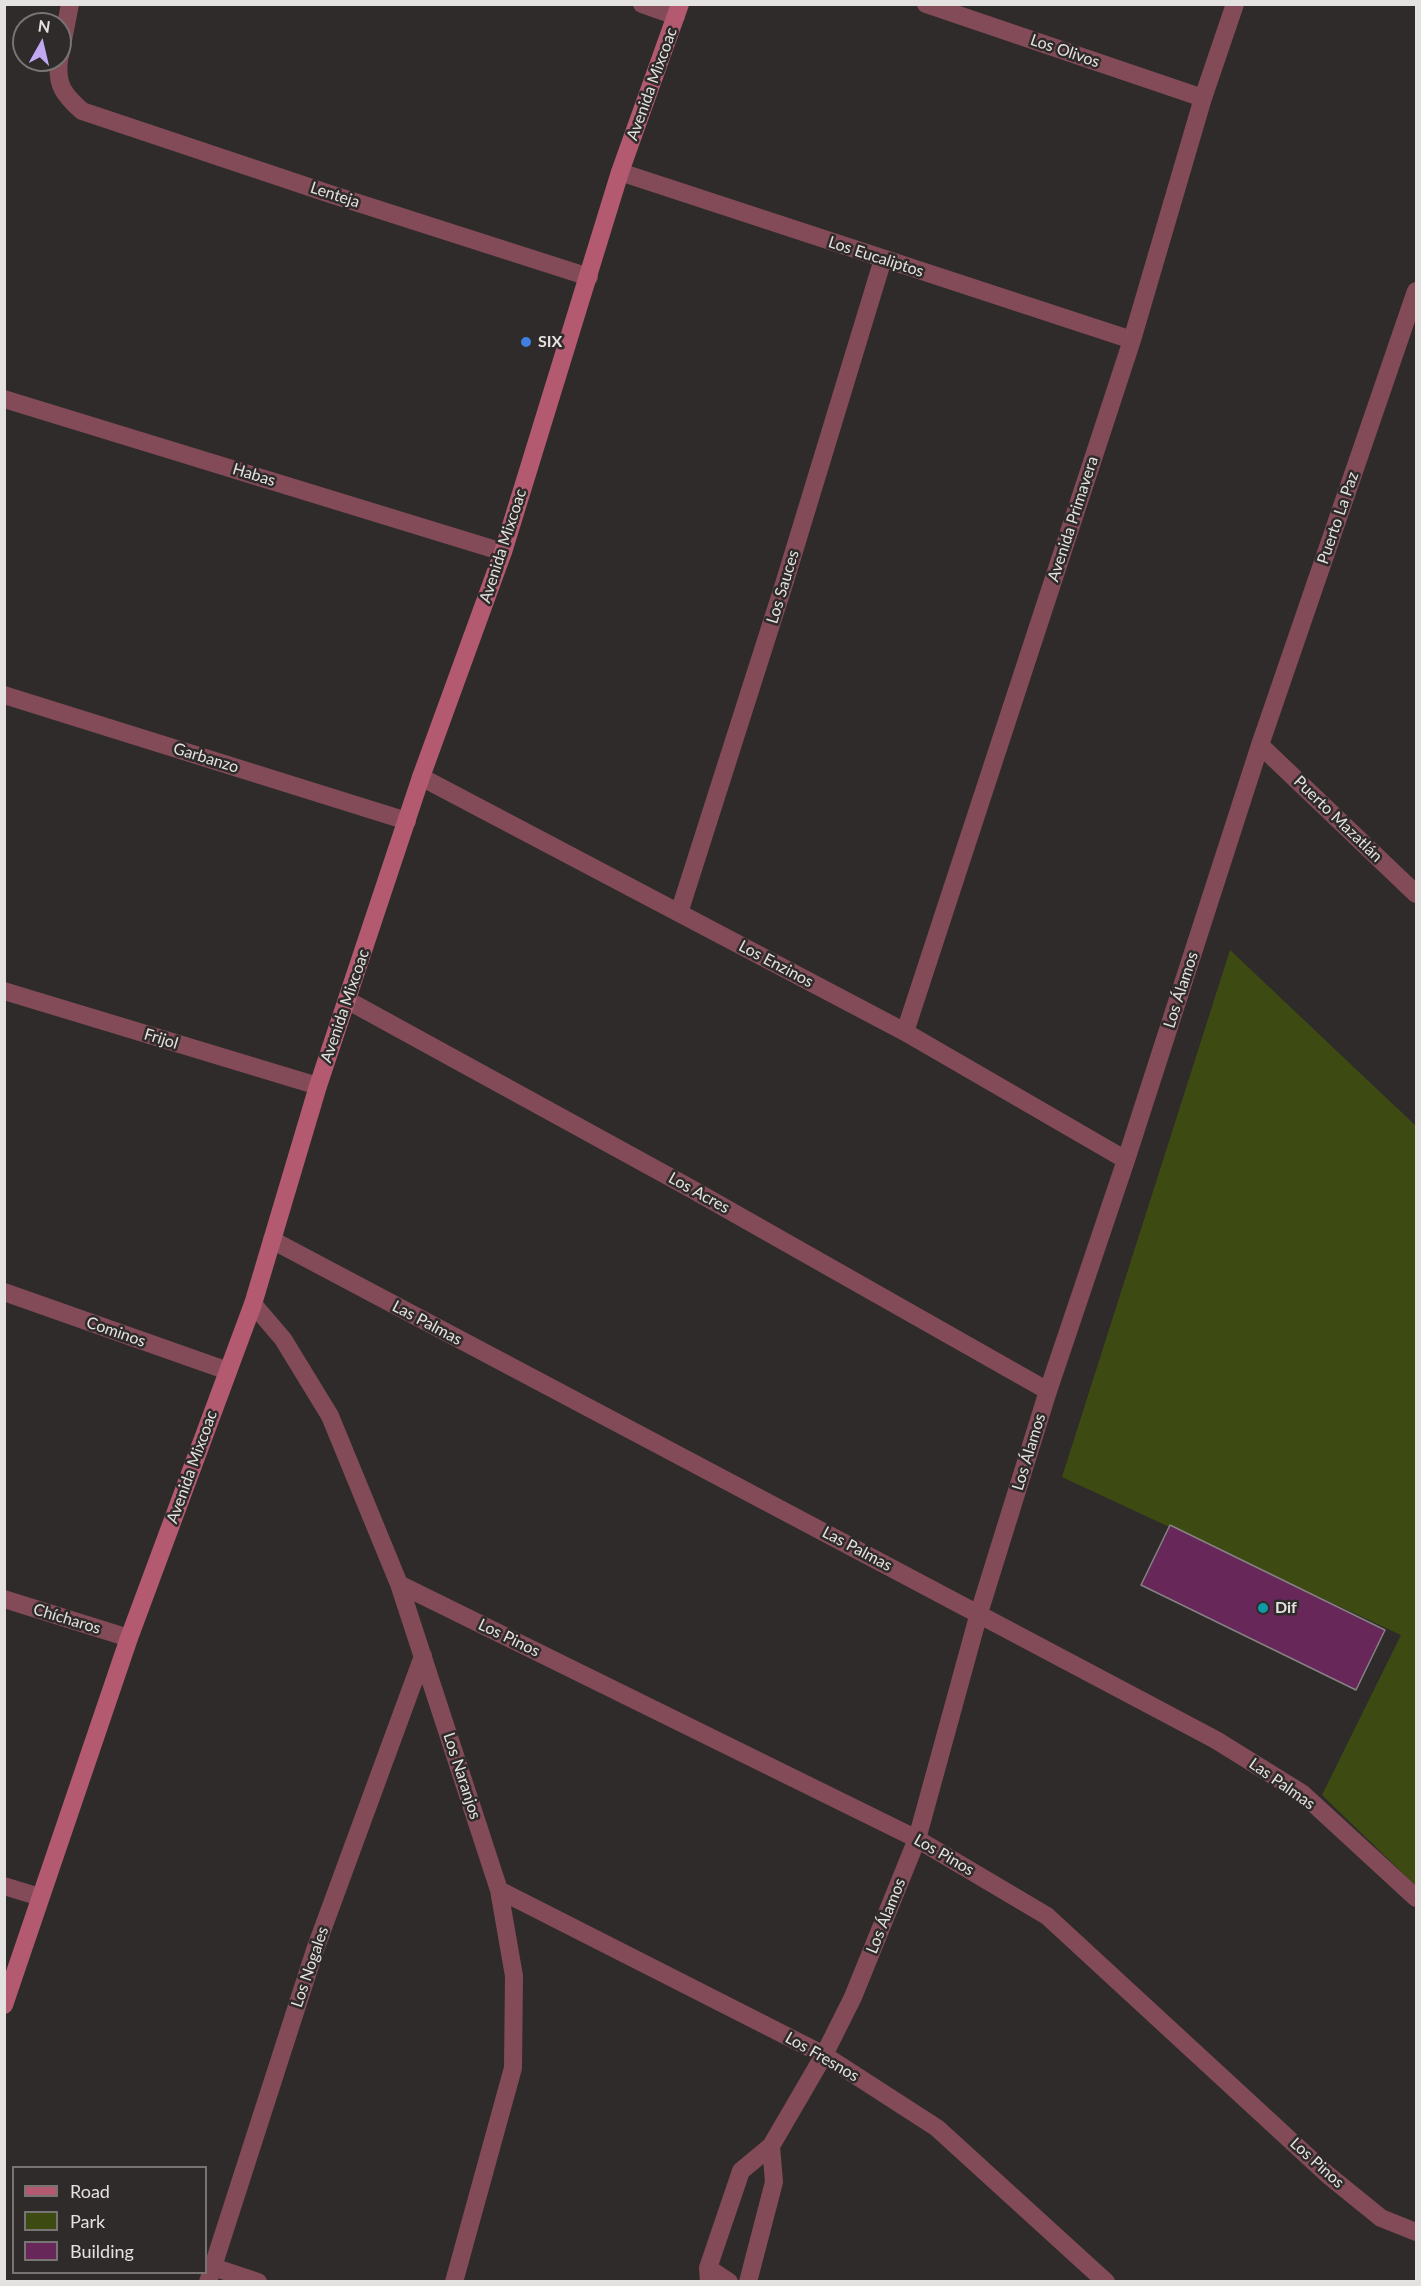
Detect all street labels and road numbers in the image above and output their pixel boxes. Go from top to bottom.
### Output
street label: Avenida Mixcoac [623,25,681,143]
street label: Los Olivos [1028,30,1102,72]
street label: Lenteja [308,178,362,212]
street label: Los Eucaliptos [826,233,926,281]
street label: Avenida Primavera [1044,454,1102,584]
street label: Habas [230,459,278,491]
street label: Puerto La Paz [1313,469,1363,567]
street label: Avenida Mixcoac [476,487,530,605]
street label: Los Sauces [763,548,803,626]
street label: Garbanzo [171,739,241,777]
street label: Puerto Mazatlán [1290,772,1386,866]
street label: Los Enzinos [735,936,817,992]
street label: Avenida Mixcoac [317,947,373,1065]
street label: Los Álamos [1160,949,1202,1031]
street label: Frijol [142,1025,180,1053]
street label: Los Acres [665,1168,733,1218]
street label: Las Palmas [389,1297,465,1349]
street label: Cominos [84,1313,148,1351]
street label: Avenida Mixcoac [163,1408,221,1526]
street label: Los Álamos [1008,1411,1050,1493]
street label: Las Palmas [819,1523,895,1575]
street label: Chícharos [31,1600,103,1638]
street label: Los Pinos [475,1615,543,1661]
street label: Los Naranjos [439,1730,485,1822]
street label: Las Palmas [1245,1754,1319,1814]
street label: Los Pinos [911,1830,977,1880]
street label: Los Álamos [862,1876,910,1956]
street label: Los Nogales [287,1924,333,2010]
street label: Los Fresnos [782,2028,862,2086]
street label: Los Pinos [1286,2134,1348,2192]

